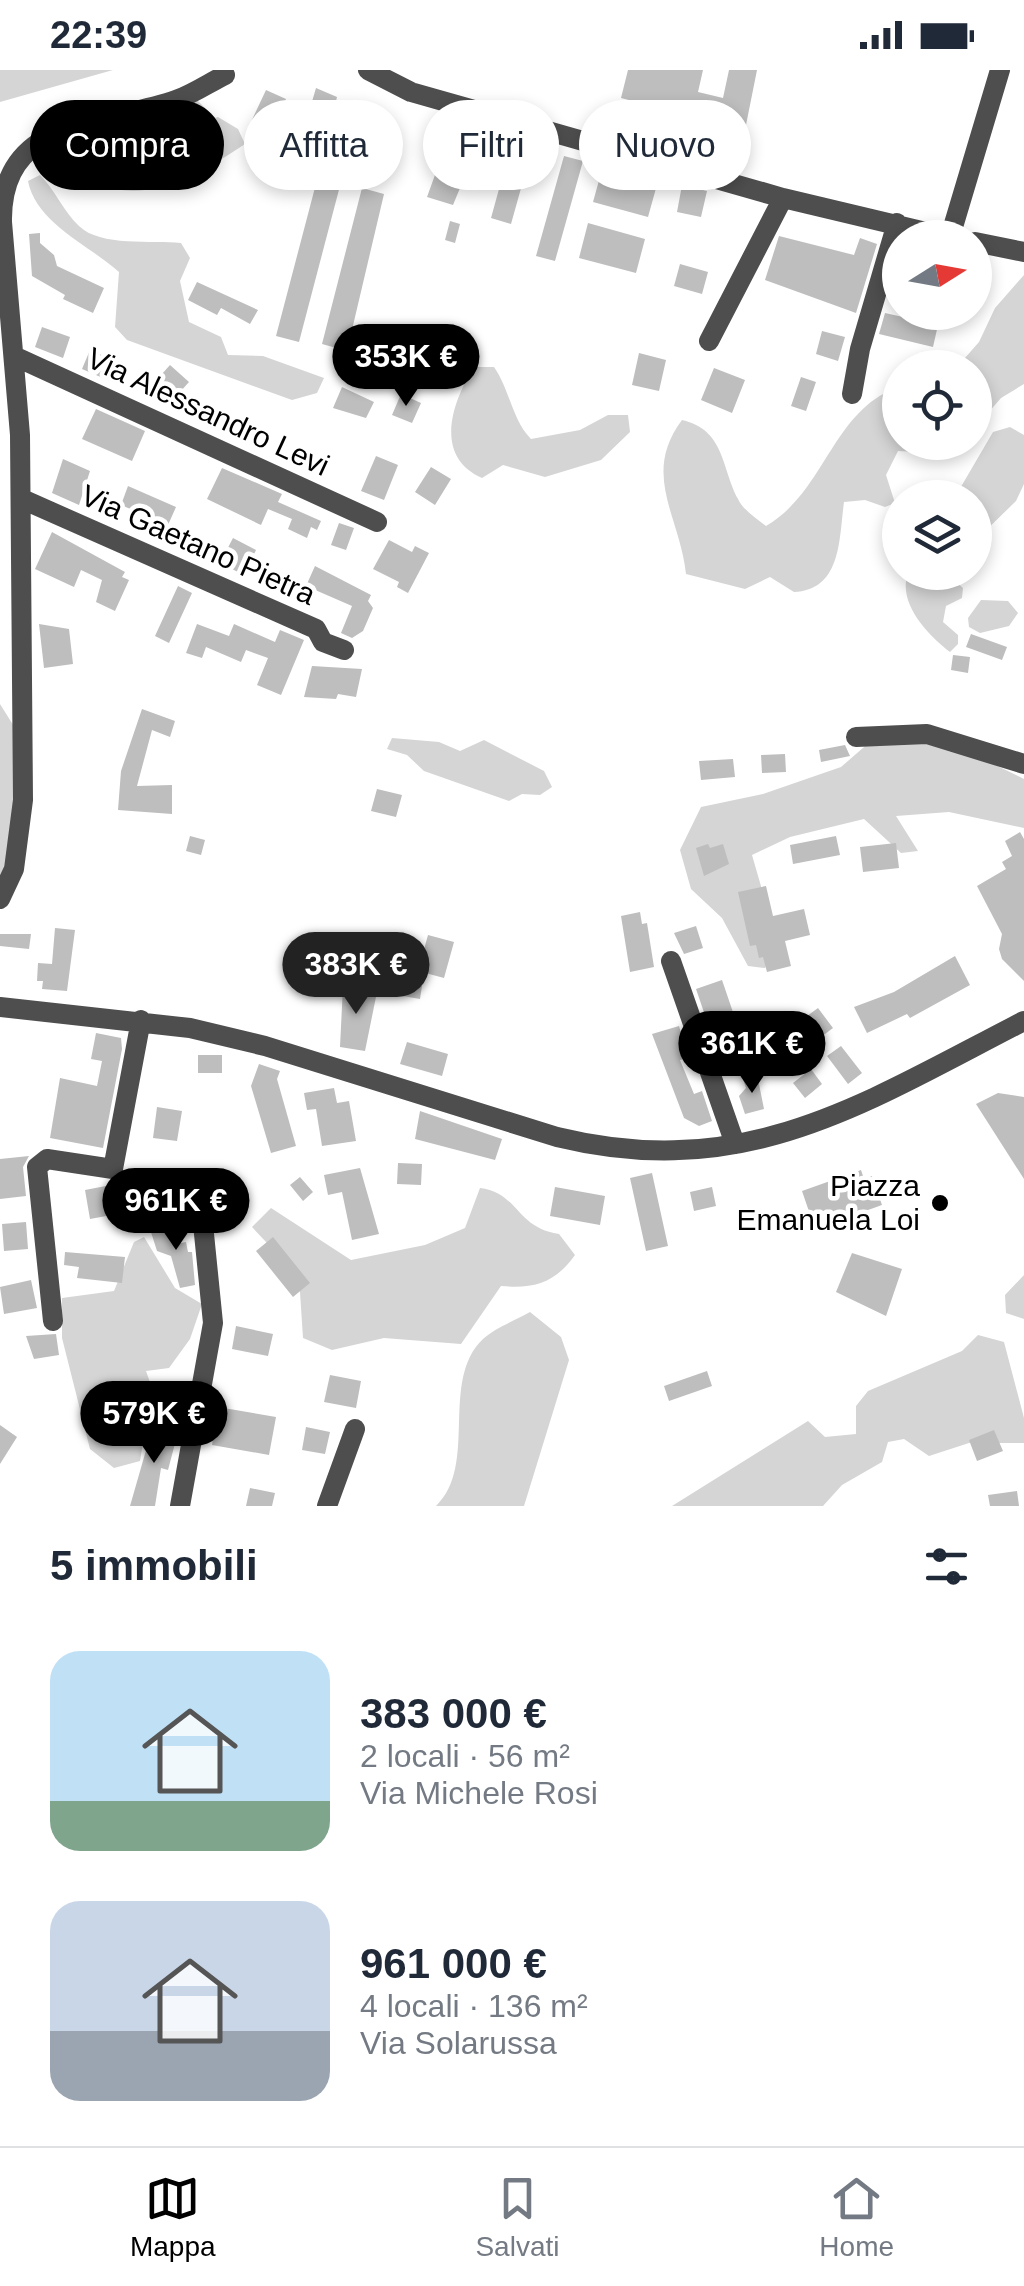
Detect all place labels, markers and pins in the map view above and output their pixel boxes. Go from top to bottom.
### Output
pin: 353K € [325,324,487,409]
pin: 383K € [275,932,437,1017]
pin: 361K € [671,1011,833,1096]
pin: 961K € [95,1168,257,1253]
place label: Piazza Emanuela Loi [737,1169,920,1236]
marker: Piazza Emanuela Loi [929,1192,951,1214]
pin: 579K € [73,1381,235,1466]

